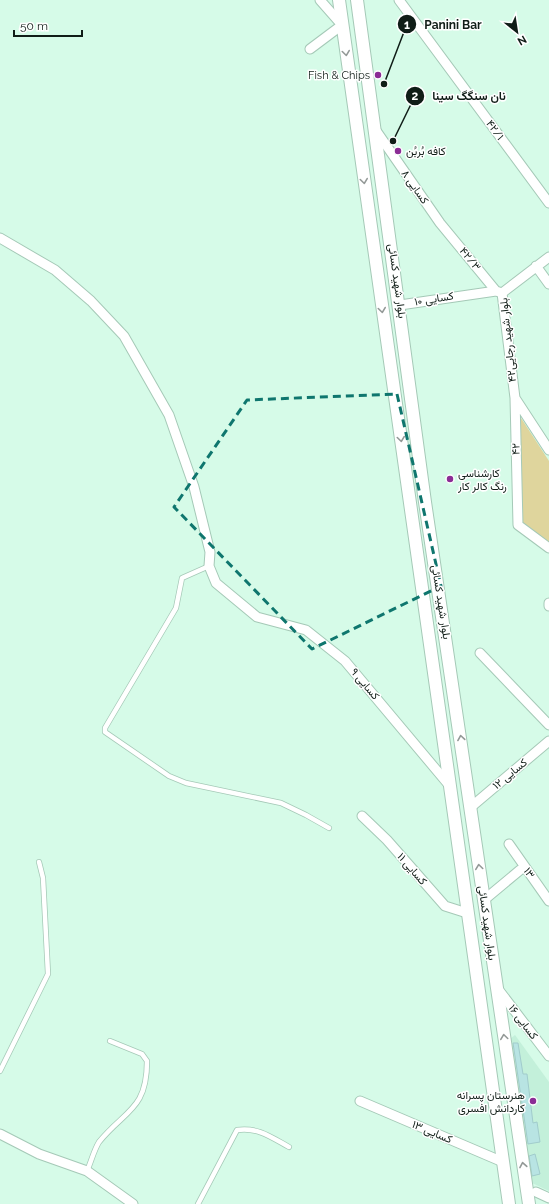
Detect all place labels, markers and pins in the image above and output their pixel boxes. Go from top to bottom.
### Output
callout: Panini Bar [397,12,490,36]
place label: Fish & Chips [308,69,370,82]
marker: Fish & Chips [373,70,383,80]
callout: نان سنگگ سینا [405,84,514,108]
place label: کافه بُربُن [406,145,446,158]
marker: کافه بُربُن [393,146,403,156]
place label: کارشناسی رنگ کالر کار [457,467,507,493]
marker: کارشناسی رنگ کالر کار [445,474,455,484]
place label: هنرستان پسرانه کاردانش افسری [457,1089,525,1115]
marker: هنرستان پسرانه کاردانش افسری [528,1096,538,1106]

